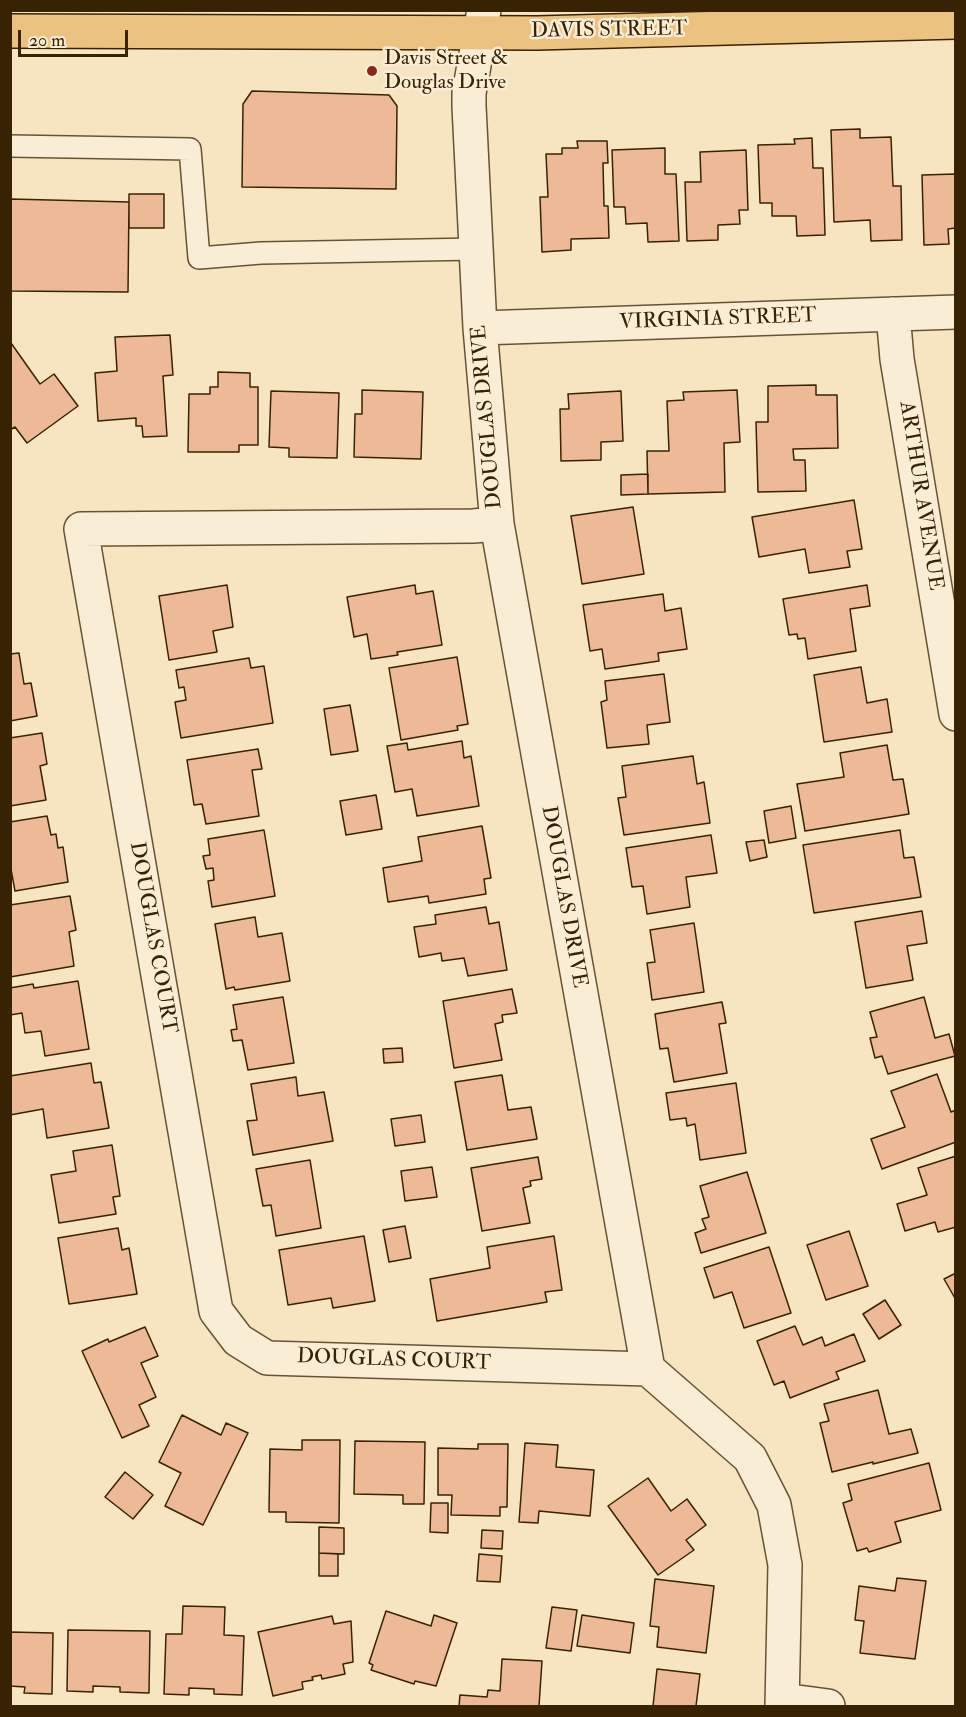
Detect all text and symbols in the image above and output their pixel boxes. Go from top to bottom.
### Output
street label: DAVIS STREET [531,17,687,45]
scale bar [21,18,130,56]
text: 20 m [29,29,65,52]
place label: Davis Street & Douglas Drive [384,46,508,96]
marker: Davis Street & Douglas Drive [365,64,379,78]
street label: VIRGINIA STREET [619,304,817,336]
street label: DOUGLAS DRIVE [467,324,509,510]
street label: ARTHUR AVENUE [893,400,947,592]
street label: DOUGLAS DRIVE [535,804,591,990]
street label: DOUGLAS COURT [123,840,181,1036]
street label: DOUGLAS COURT [296,1345,492,1377]

